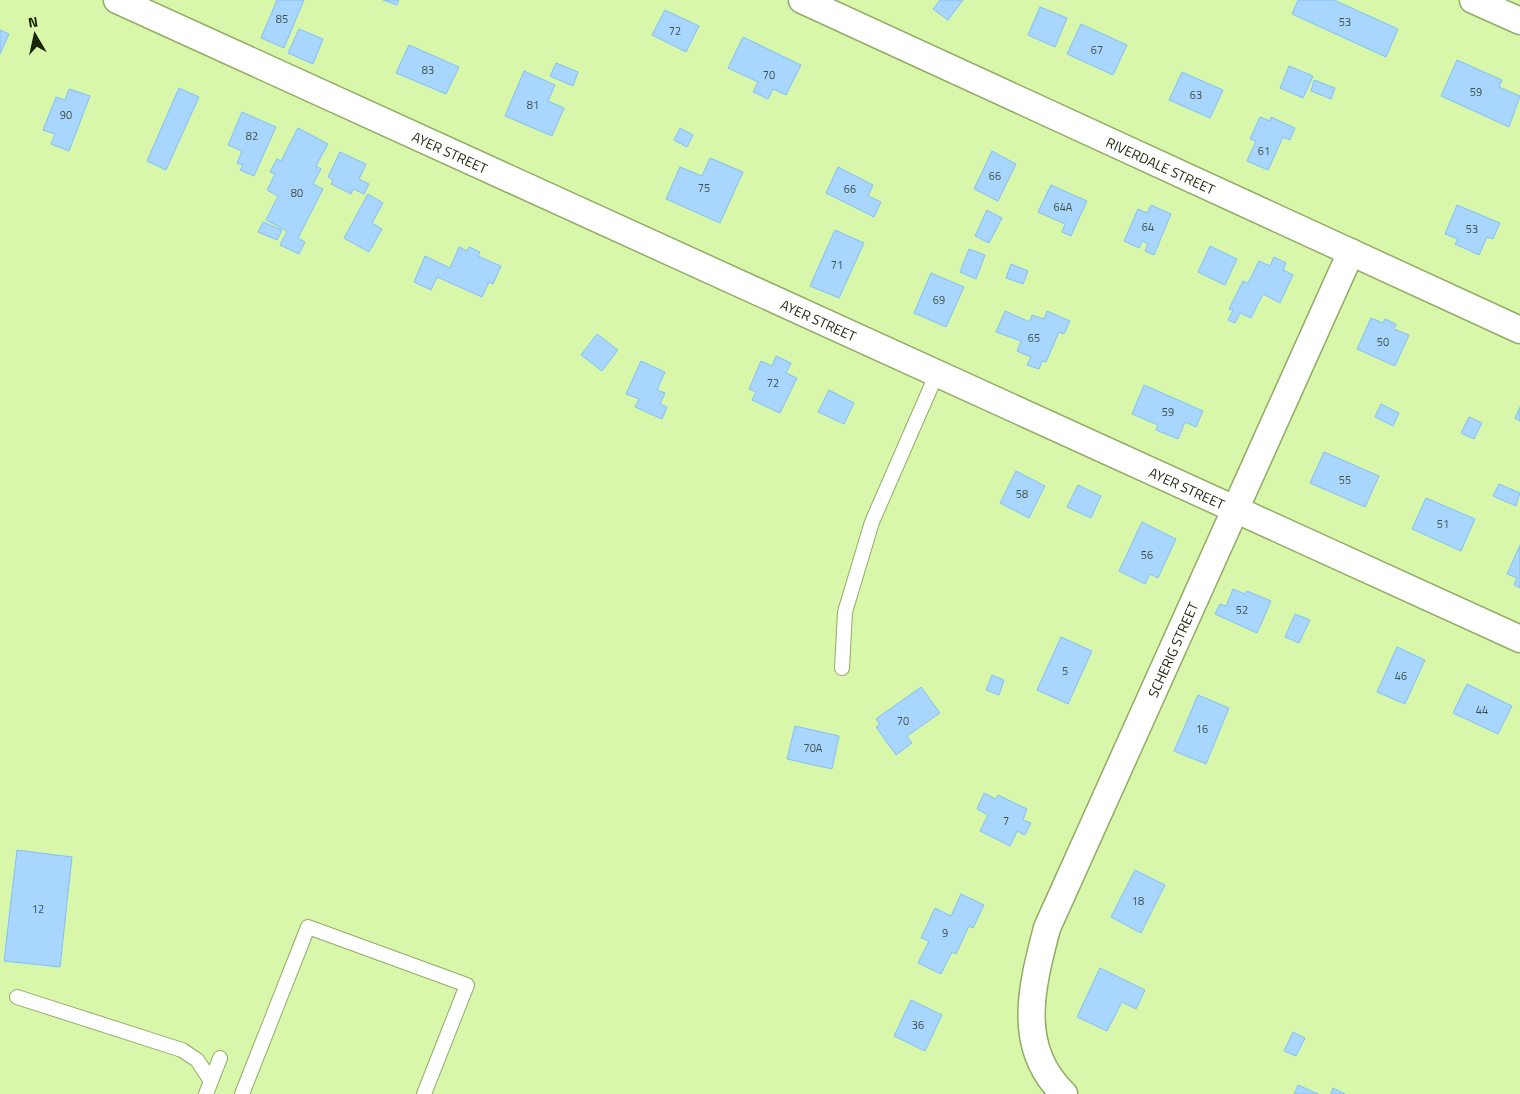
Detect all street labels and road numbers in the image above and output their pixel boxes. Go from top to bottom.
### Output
street label: AYER STREET [409,125,492,178]
street label: RIVERDALE STREET [1103,131,1219,199]
street label: AYER STREET [777,293,861,346]
street label: AYER STREET [1146,461,1229,514]
street label: SCHERIG STREET [1142,598,1203,701]

